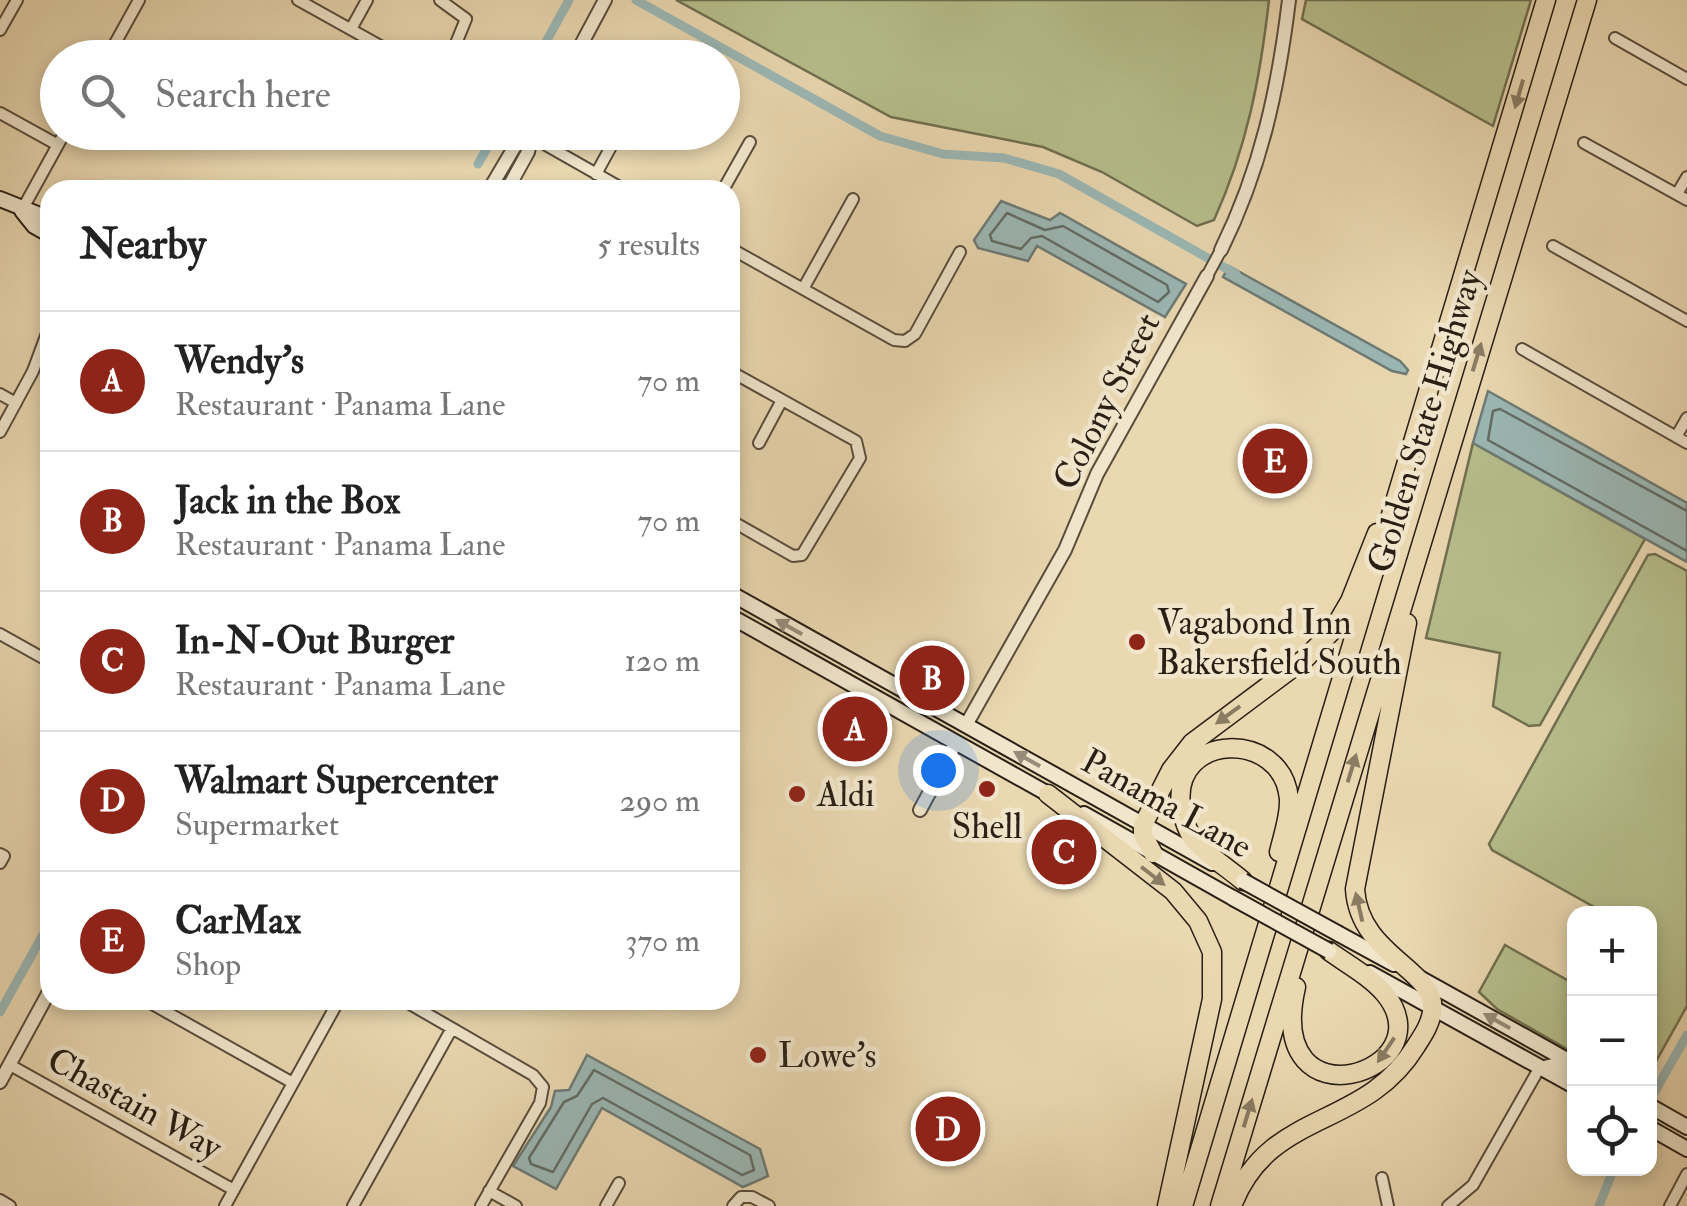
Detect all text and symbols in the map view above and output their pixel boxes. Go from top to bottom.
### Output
search box [40,40,740,150]
icon: search [75,68,130,123]
text: Search here [155,71,331,119]
one-way arrow [1511,79,1526,109]
text: Nearby [80,219,206,271]
text: 5 results [597,225,700,265]
street label: Golden State Highway [1358,264,1492,578]
street label: Colony Street [1044,306,1170,497]
text: Wendy's [175,337,304,385]
one-way arrow [1470,341,1485,371]
text: A [102,361,123,401]
text: 70 m [637,361,700,401]
text: Restaurant · Panama Lane [175,385,505,425]
pin: E [1242,424,1308,498]
text: Jack in the Box [175,477,400,525]
text: B [102,501,123,541]
text: 70 m [637,501,700,541]
text: Restaurant · Panama Lane [175,525,505,565]
place label: Vagabond Inn Bakersfield South [1157,601,1402,685]
text: In-N-Out Burger [175,617,454,665]
one-way arrow [775,618,803,636]
marker: Vagabond Inn Bakersfield South [1126,631,1148,653]
pin: B [900,640,964,716]
text: C [101,641,124,681]
text: 120 m [624,641,700,681]
text: Restaurant · Panama Lane [175,665,505,705]
pin: A [822,692,888,766]
one-way arrow [1215,704,1241,724]
street label: Panama Lane [1074,739,1259,869]
your location [913,745,964,796]
one-way arrow [1013,751,1042,768]
one-way arrow [1345,752,1360,783]
text: Walmart Supercenter [175,757,498,805]
place label: Aldi [816,773,875,817]
marker: Shell [976,778,998,800]
text: D [99,781,126,821]
text: 290 m [619,781,700,821]
marker: Aldi [786,783,808,805]
text: Supermarket [175,805,339,845]
place label: Shell [952,805,1022,849]
pin: C [1032,814,1096,890]
one-way arrow [1139,865,1165,886]
one-way arrow [1351,891,1366,922]
text: CarMax [175,897,301,945]
map controls [1567,906,1657,1176]
button: + [1567,906,1657,996]
text: E [101,921,124,961]
text: 370 m [625,921,700,961]
text: Shop [175,945,241,985]
button: − [1567,996,1657,1086]
one-way arrow [1483,1012,1512,1029]
place label: Lowe's [778,1034,877,1078]
one-way arrow [1377,1037,1396,1063]
street label: Chastain Way [40,1038,230,1170]
marker: Lowe's [747,1044,769,1066]
button: locate [1567,1086,1657,1176]
pin: D [916,1092,980,1166]
one-way arrow [1241,1097,1256,1127]

